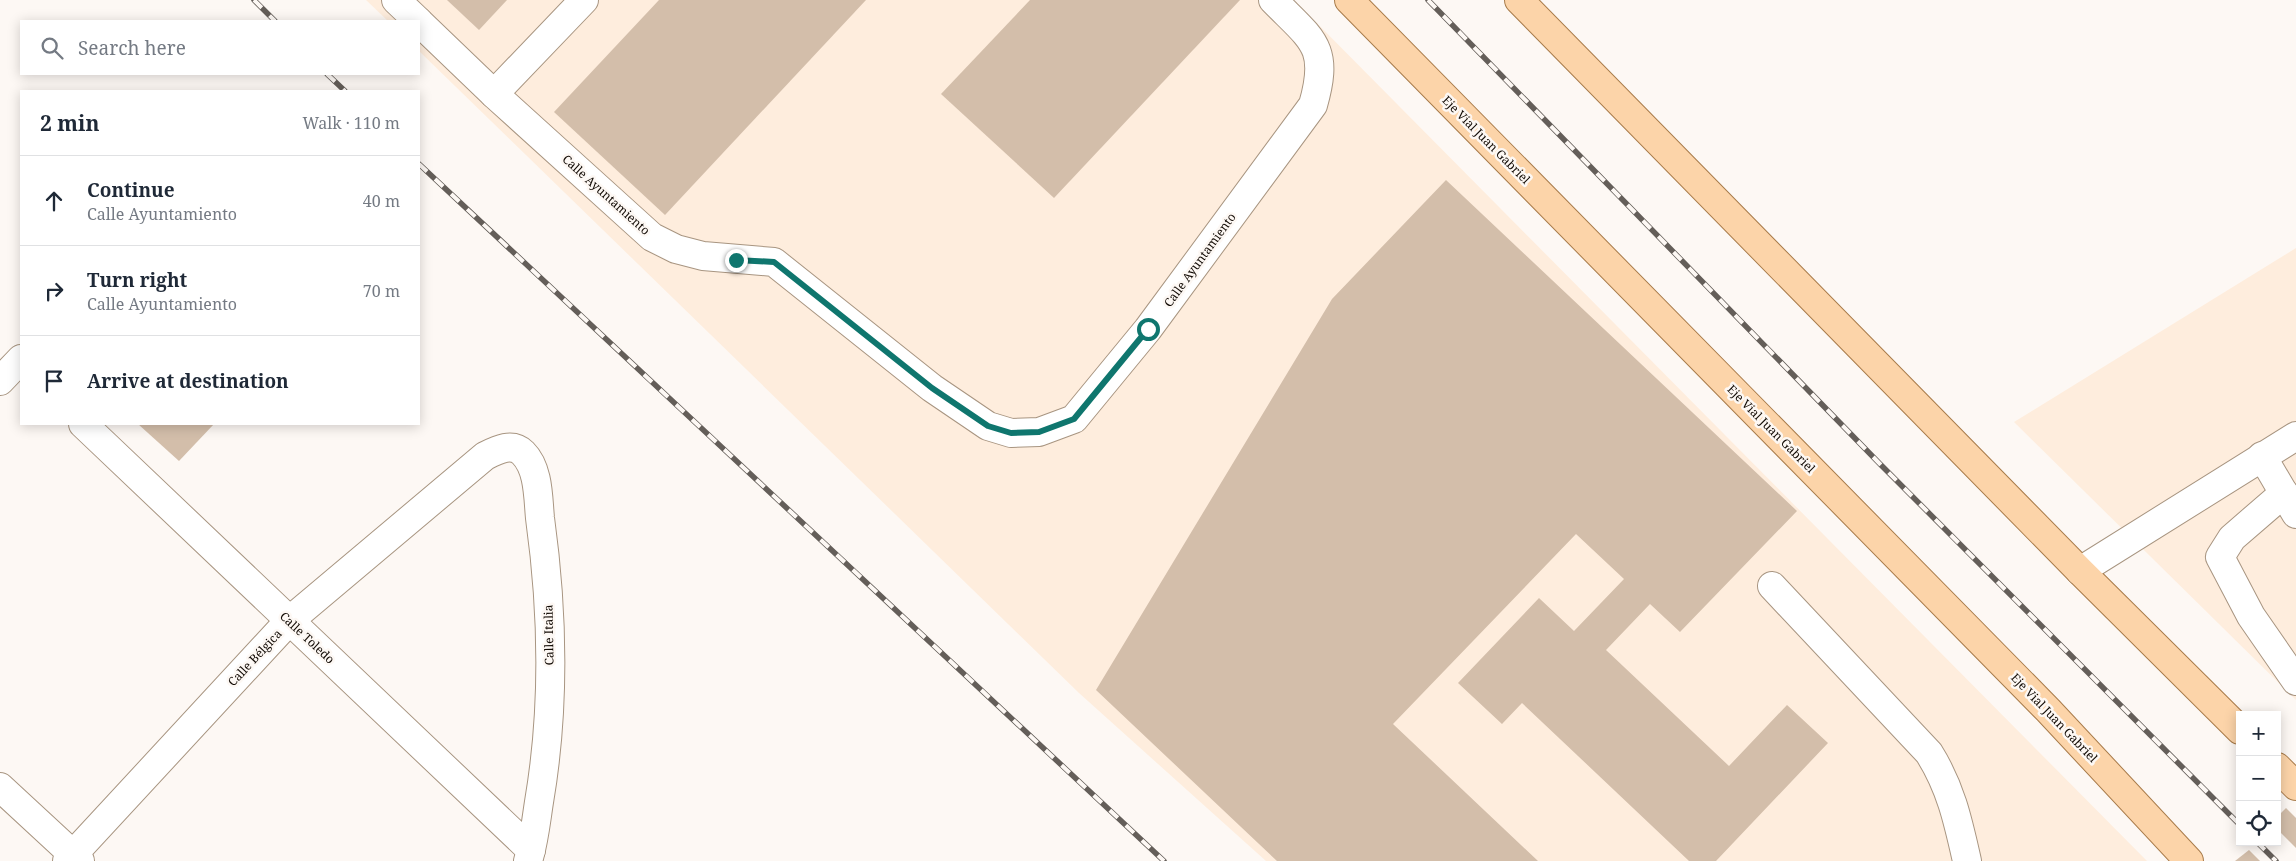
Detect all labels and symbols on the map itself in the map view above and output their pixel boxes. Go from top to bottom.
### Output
street label: Eje Vial Juan Gabriel [1439,92,1534,188]
street label: Calle Ayuntamiento [559,151,654,239]
street label: Calle Ayuntamiento [1160,209,1240,310]
route end [725,249,748,272]
route start [1137,318,1160,341]
street label: Eje Vial Juan Gabriel [1724,381,1819,477]
street label: Calle Italia [539,604,558,666]
street label: Calle Toledo [276,608,339,668]
street label: Calle Bélgica [224,625,286,690]
street label: Eje Vial Juan Gabriel [2007,669,2102,766]

